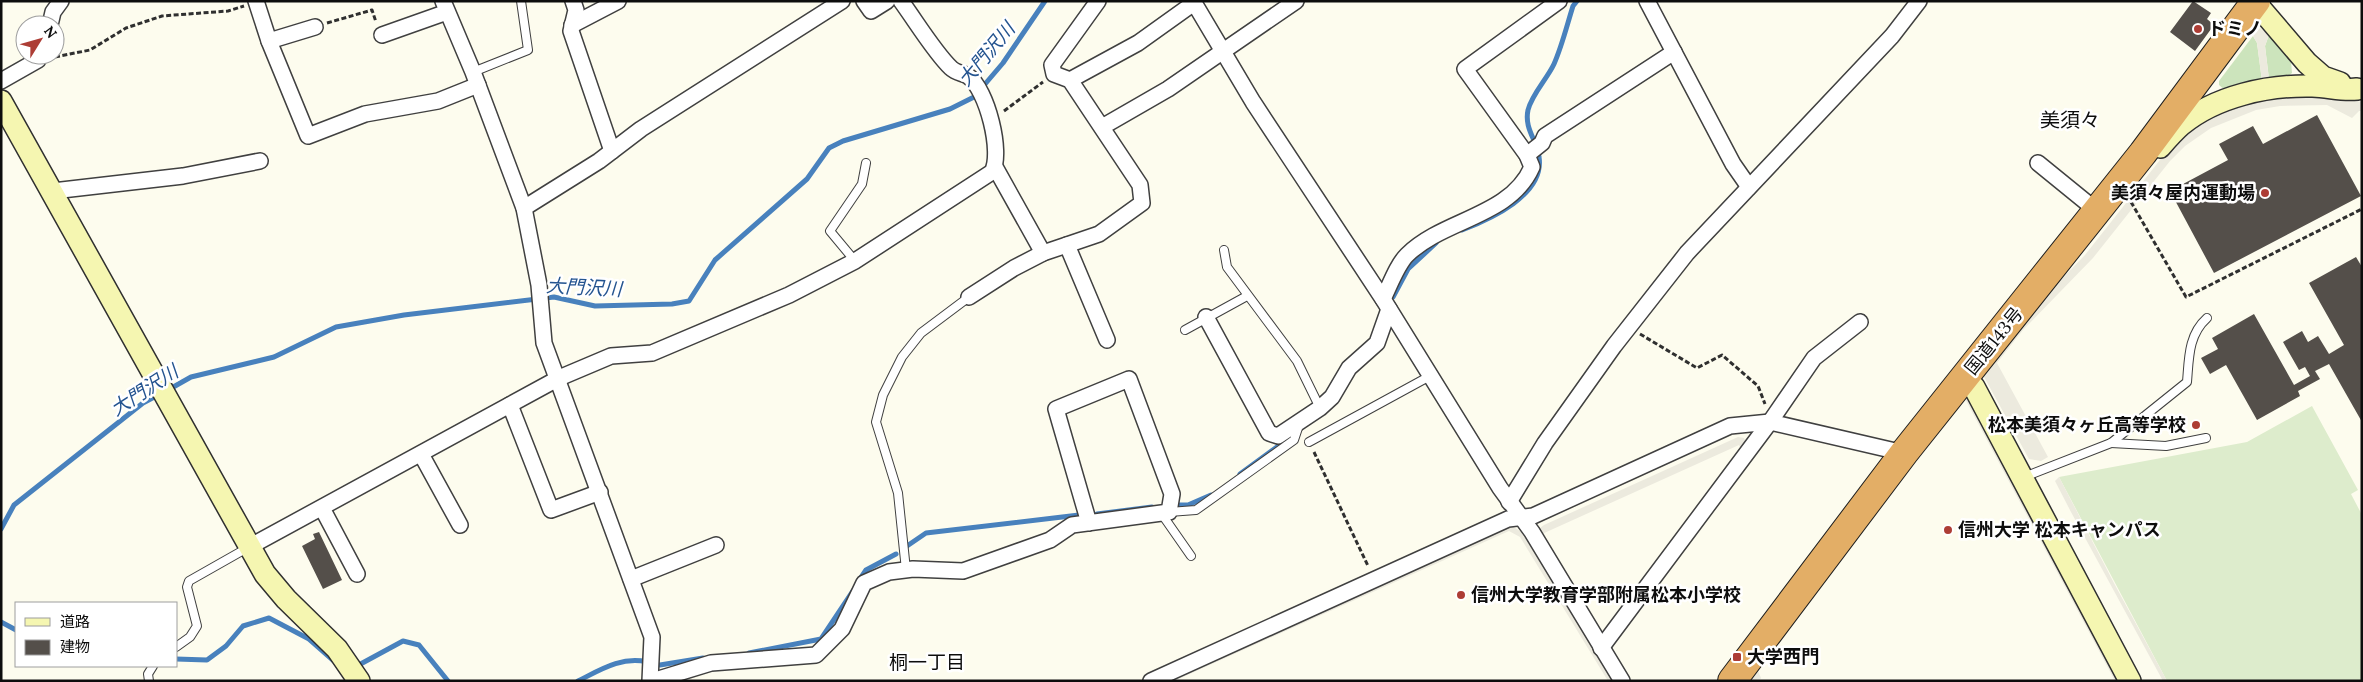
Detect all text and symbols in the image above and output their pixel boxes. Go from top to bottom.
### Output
north arrow [15,15,65,65]
water label: 大門沢川 [952,16,1021,91]
place label: ドミノ [2208,17,2262,40]
text: N [40,22,61,42]
marker: ドミノ [2192,23,2204,35]
district label: 美須々 [2040,107,2100,132]
place label: 美須々屋内運動場 [2111,181,2255,204]
marker: 美須々屋内運動場 [2259,187,2271,199]
water label: 大門沢川 [545,273,625,301]
street label: 国道143号 [1959,302,2028,379]
water label: 大門沢川 [106,358,184,421]
place label: 松本美須々ヶ丘高等学校 [1988,413,2186,436]
marker: 松本美須々ヶ丘高等学校 [2190,419,2202,431]
place label: 信州大学 松本キャンパス [1958,518,2161,541]
marker: 信州大学 松本キャンパス [1942,524,1954,536]
place label: 信州大学教育学部附属松本小学校 [1471,583,1741,606]
marker: 信州大学教育学部附属松本小学校 [1455,589,1467,601]
legend [15,602,178,667]
text: 道路 [60,612,90,631]
text: 建物 [60,637,90,656]
place label: 大学西門 [1747,645,1819,668]
district label: 桐一丁目 [889,650,965,674]
marker: 大学西門 [1731,651,1743,663]

